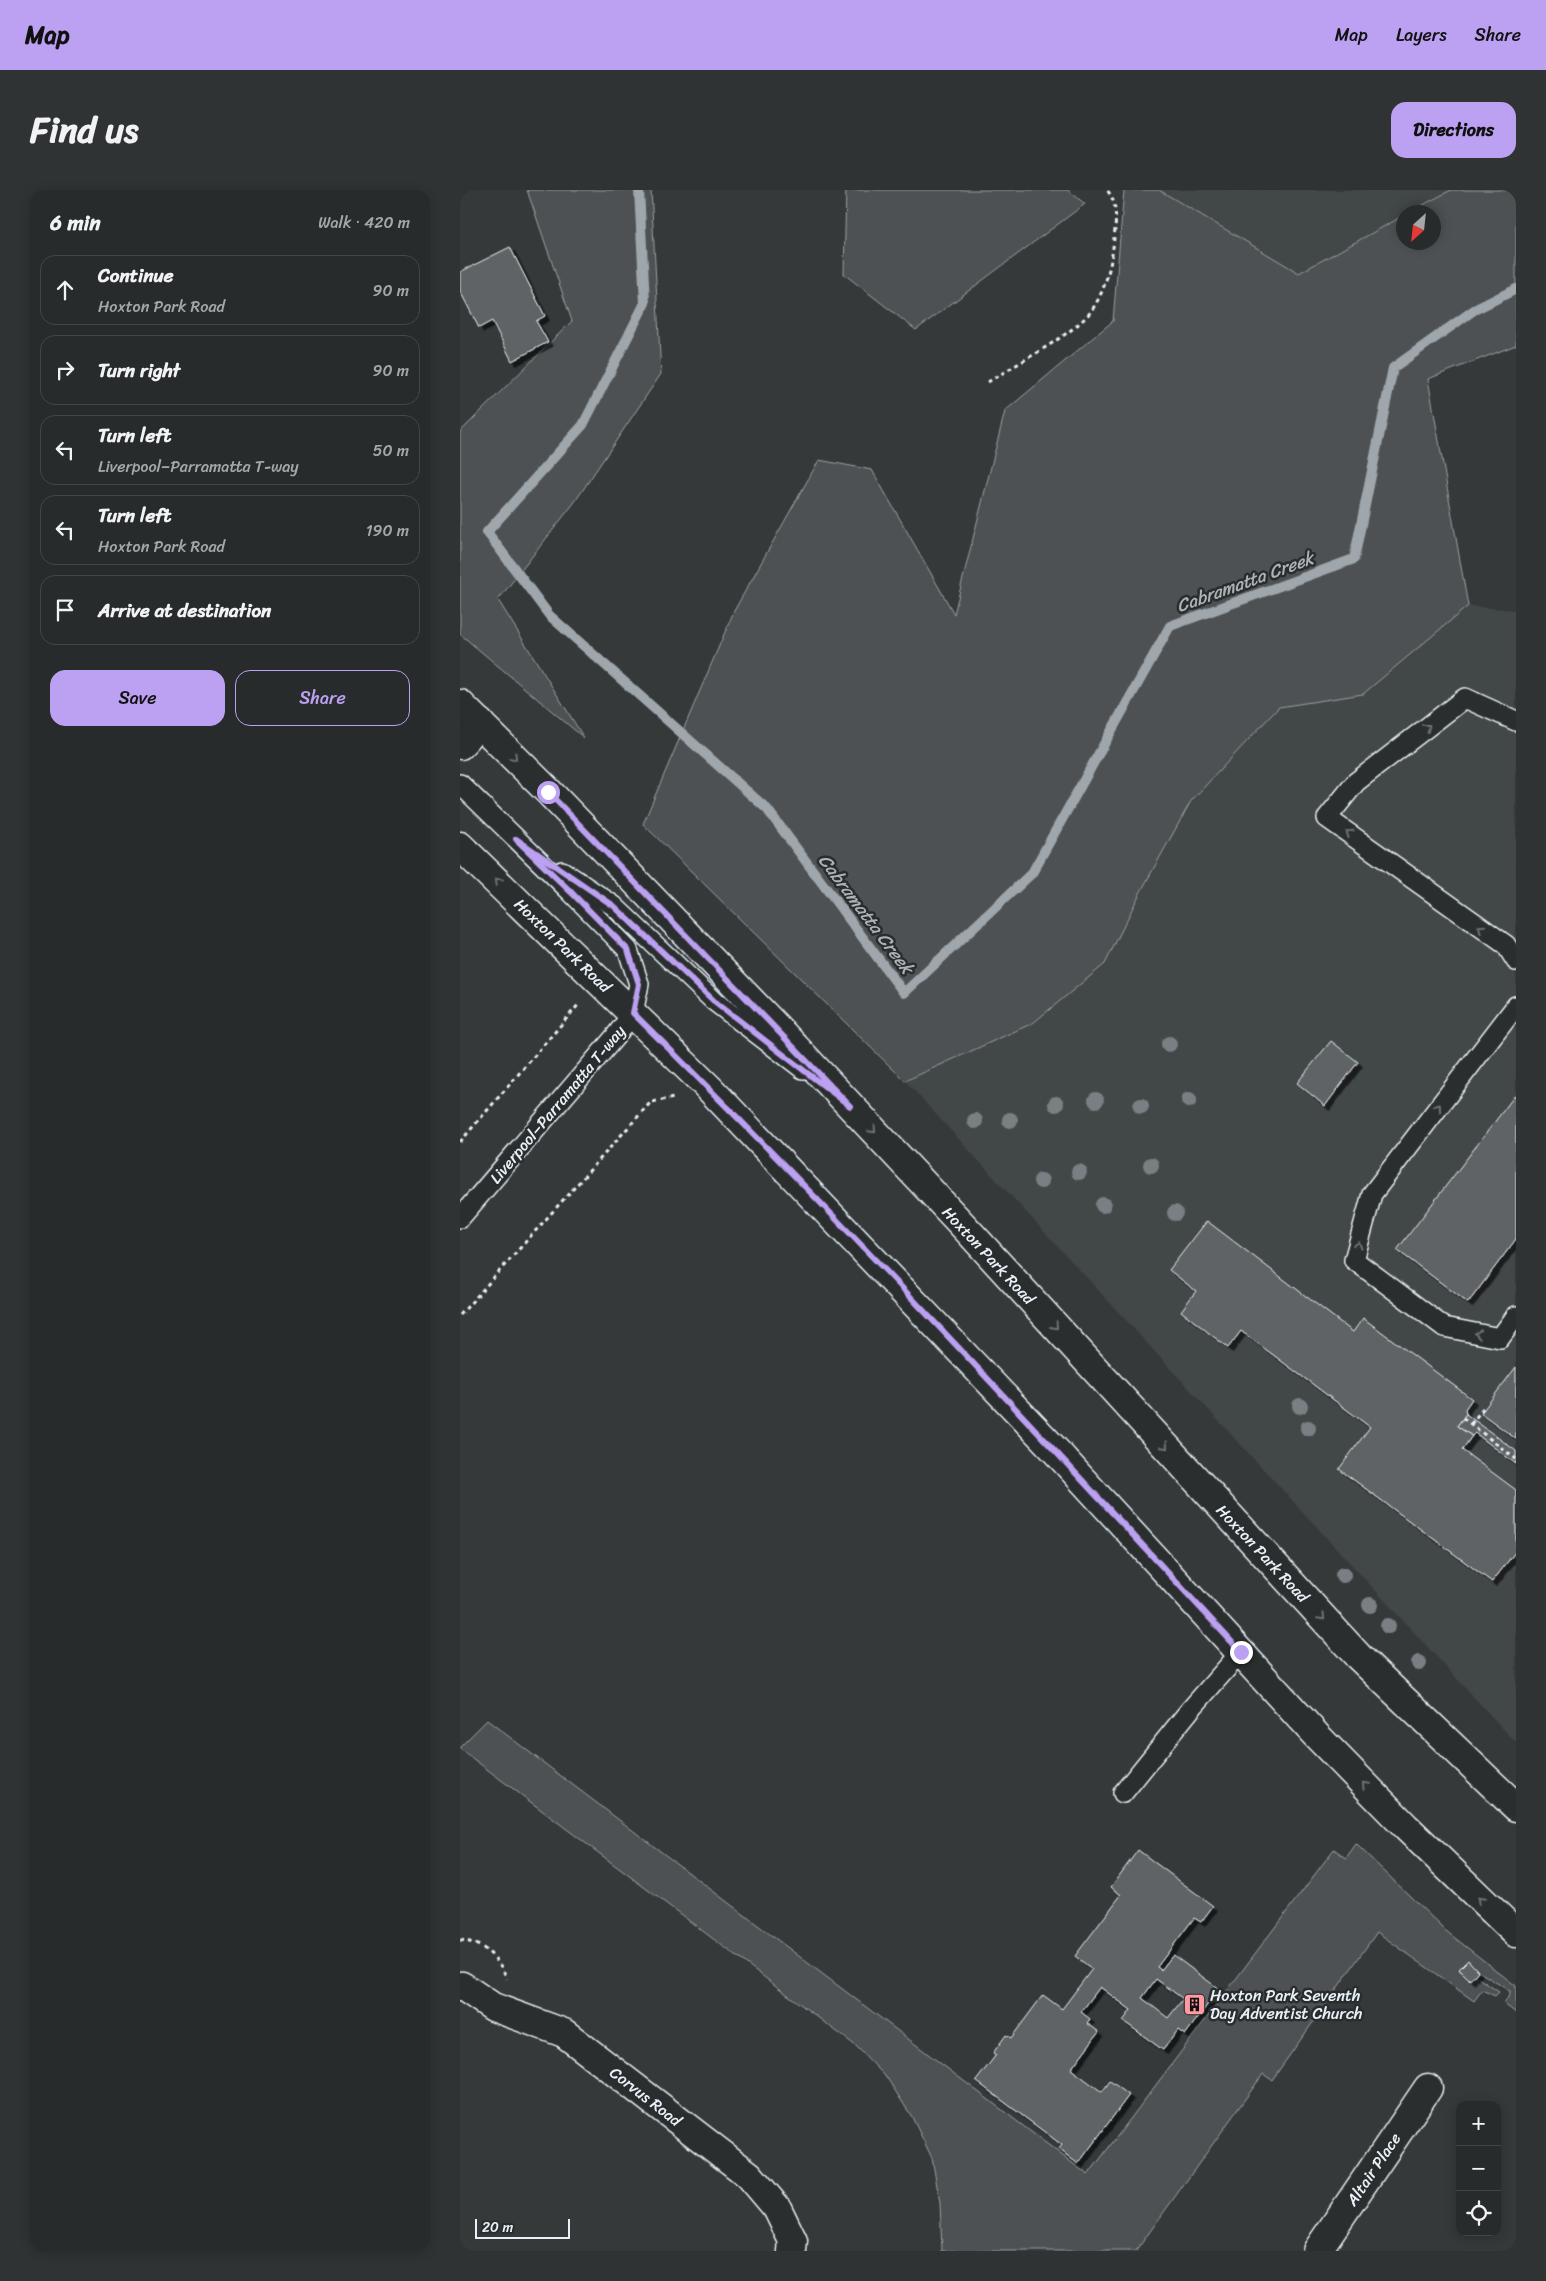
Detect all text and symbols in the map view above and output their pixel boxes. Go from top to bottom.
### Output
text: Map [25,14,69,56]
text: Map [1335,19,1368,51]
text: Layers [1396,19,1447,51]
text: Share [1475,19,1521,51]
text: Find us [30,99,138,161]
button: Directions [1391,102,1516,158]
text: 6 min [50,204,101,242]
north arrow [1396,205,1441,250]
text: Walk · 420 m [318,208,410,237]
text: Continue [98,259,174,292]
icon: ahead [51,276,79,304]
text: 90 m [373,276,409,305]
text: Hoxton Park Road [98,292,225,321]
text: Turn right [98,354,180,387]
icon: right [51,356,79,384]
text: 90 m [373,356,409,385]
text: Turn left [98,419,171,452]
icon: left [51,436,79,464]
text: 50 m [373,436,409,465]
text: Liverpool–Parramatta T-way [98,452,299,481]
text: Turn left [98,499,171,532]
icon: left [51,516,79,544]
text: 190 m [366,516,409,545]
text: Hoxton Park Road [98,532,225,561]
water label: Cabramatta Creek [1172,541,1320,622]
text: Arrive at destination [98,594,271,627]
icon: arrive [51,596,79,624]
button: Save [50,670,225,726]
button: Share [235,670,410,726]
one-way arrow [1421,724,1431,733]
one-way arrow [508,752,517,761]
route start [537,781,560,804]
one-way arrow [1346,831,1355,839]
water label: Cabramatta Creek [810,847,924,983]
one-way arrow [494,878,503,887]
street label: Hoxton Park Road [507,891,619,1001]
one-way arrow [1478,925,1487,933]
street label: Liverpool–Parramatta T-way [482,1018,633,1190]
one-way arrow [1433,1104,1441,1113]
one-way arrow [867,1124,876,1133]
street label: Hoxton Park Road [935,1199,1044,1313]
one-way arrow [1352,1242,1362,1250]
one-way arrow [1049,1320,1058,1329]
one-way arrow [1474,1329,1483,1340]
one-way arrow [1159,1440,1168,1449]
street label: Hoxton Park Road [1209,1497,1318,1611]
one-way arrow [1316,1611,1325,1620]
route end [1230,1641,1253,1664]
one-way arrow [1362,1782,1371,1791]
one-way arrow [1477,1896,1486,1905]
place label: Hoxton Park Seventh Day Adventist Church [1210,1981,1362,2028]
building icon: Hoxton Park Seventh Day Adventist Church [1182,1992,1206,2016]
street label: Corvus Road [603,2059,690,2135]
map controls [1456,2101,1501,2236]
button: + [1456,2101,1501,2146]
street label: Altair Place [1337,2126,1409,2213]
button: − [1456,2146,1501,2191]
button: locate [1456,2191,1501,2236]
text: 20 m [482,2215,513,2240]
scale bar [475,2216,570,2239]

